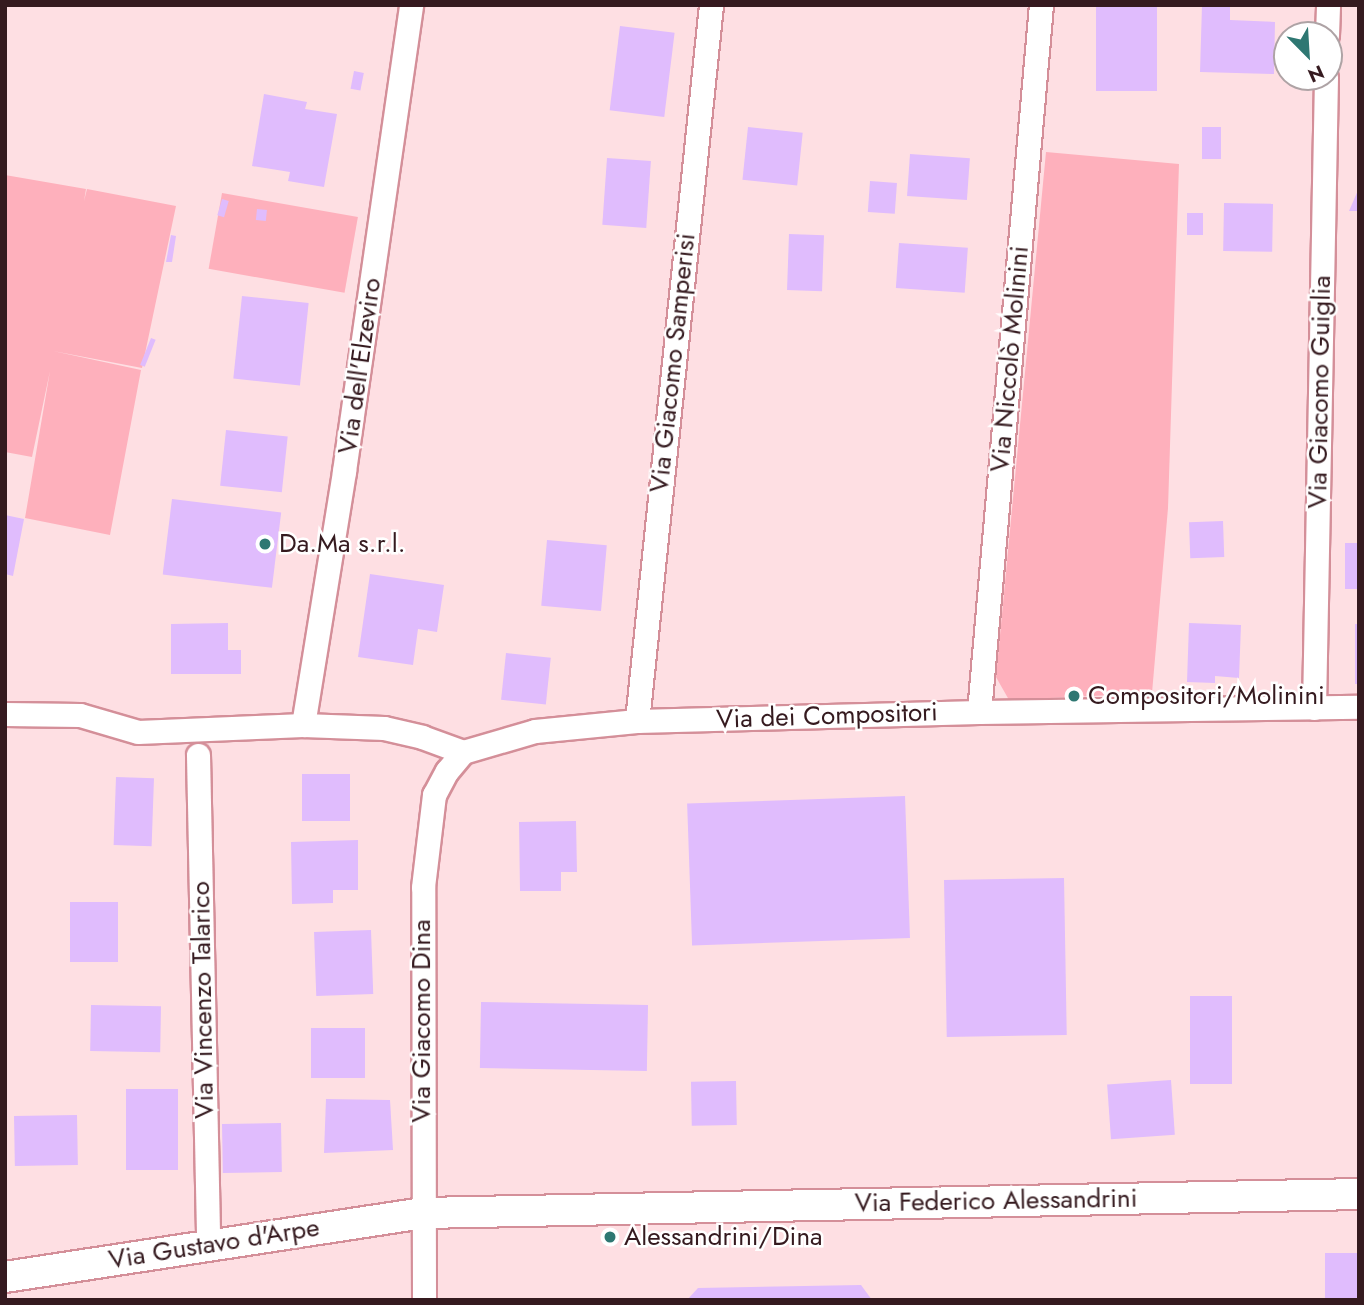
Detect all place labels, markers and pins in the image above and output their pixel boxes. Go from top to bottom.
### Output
place label: Da.Ma s.r.l. [279,528,406,560]
marker: Da.Ma s.r.l. [257,536,273,552]
place label: Compositori/Molinini [1088,680,1325,712]
marker: Compositori/Molinini [1066,688,1082,704]
place label: Alessandrini/Dina [624,1221,823,1253]
marker: Alessandrini/Dina [602,1229,618,1245]

